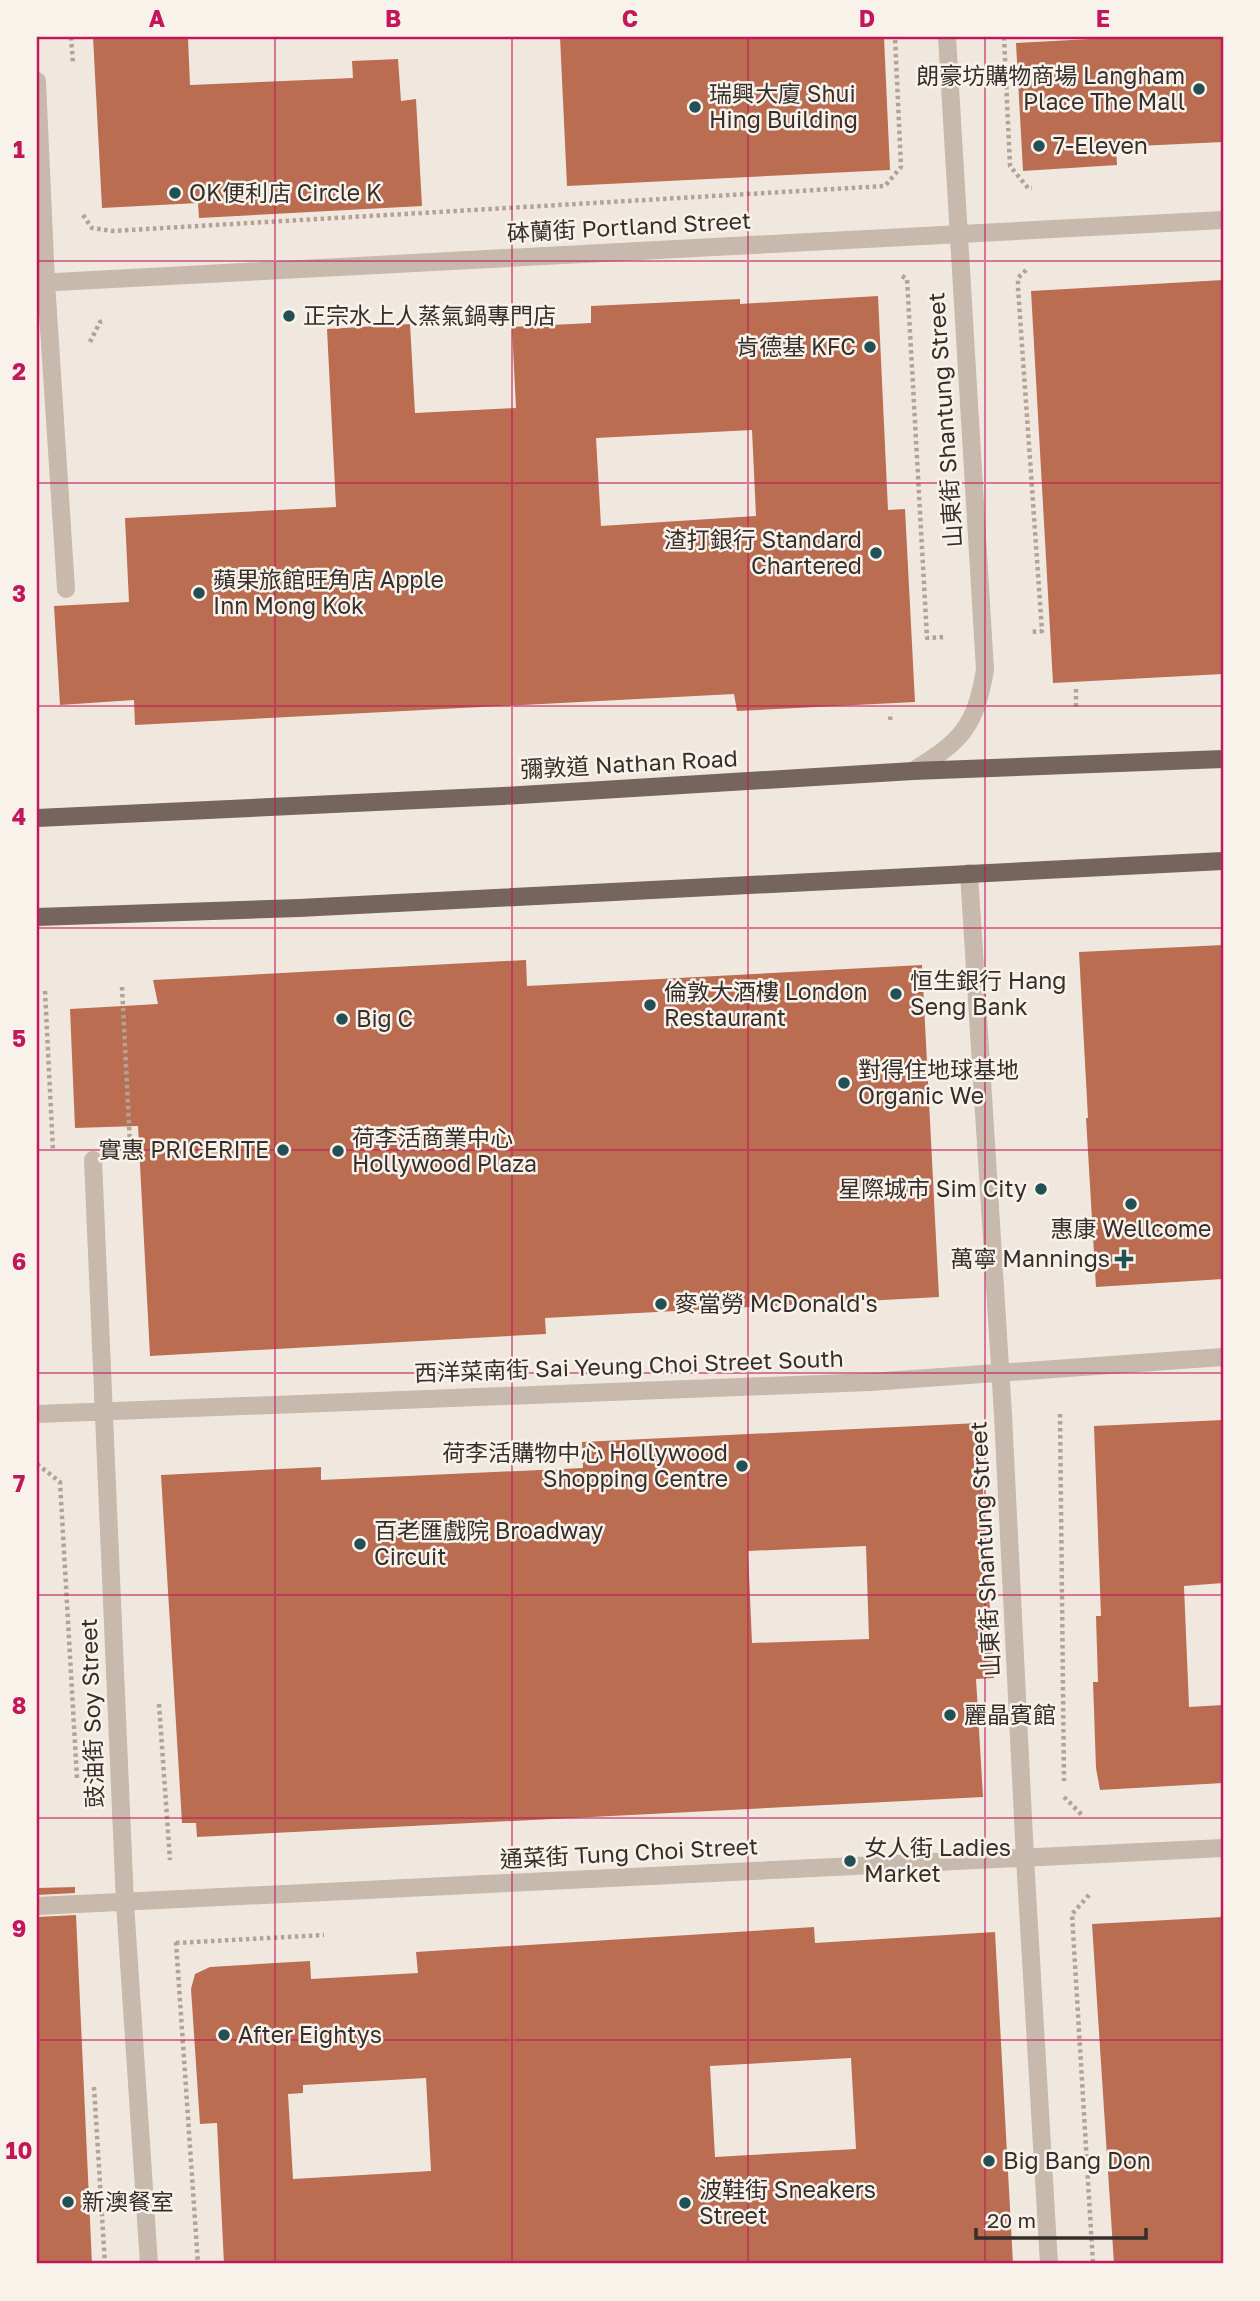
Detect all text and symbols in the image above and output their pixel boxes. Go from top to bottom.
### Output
text: A [149,4,166,32]
text: B [385,4,401,32]
text: C [622,4,638,32]
text: D [859,4,875,32]
text: E [1096,4,1110,32]
place label: 朗豪坊購物商場 Langham Place The Mall [916,61,1185,115]
place label: 瑞興大廈 Shui Hing Building [709,79,858,133]
marker: 朗豪坊購物商場 Langham Place The Mall [1191,81,1207,97]
marker: 瑞興大廈 Shui Hing Building [687,99,703,115]
place label: 7-Eleven [1053,131,1148,159]
text: 1 [13,135,25,163]
marker: 7-Eleven [1031,138,1047,154]
place label: OK便利店 Circle K [189,178,382,206]
marker: OK便利店 Circle K [167,185,183,201]
street label: 砵蘭街 Portland Street [506,206,752,246]
street label: 山東街 Shantung Street [921,292,967,549]
place label: 正宗水上人蒸氣鍋專門店 [303,301,556,329]
marker: 正宗水上人蒸氣鍋專門店 [281,308,297,324]
place label: 肯德基 KFC [736,332,856,360]
marker: 肯德基 KFC [862,339,878,355]
text: 2 [12,357,26,385]
place label: 渣打銀行 Standard Chartered [664,525,862,579]
marker: 渣打銀行 Standard Chartered [868,545,884,561]
place label: 蘋果旅館旺角店 Apple Inn Mong Kok [213,565,444,619]
text: 3 [12,579,26,607]
marker: 蘋果旅館旺角店 Apple Inn Mong Kok [191,585,207,601]
street label: 彌敦道 Nathan Road [520,743,738,783]
text: 4 [12,802,26,830]
place label: 恒生銀行 Hang Seng Bank [910,966,1067,1020]
place label: 倫敦大酒樓 London Restaurant [664,977,868,1031]
marker: 恒生銀行 Hang Seng Bank [888,986,904,1002]
marker: 倫敦大酒樓 London Restaurant [642,997,658,1013]
place label: Big C [356,1004,413,1032]
marker: Big C [334,1011,350,1027]
text: 5 [12,1024,26,1052]
place label: 對得住地球基地 Organic We [858,1055,1019,1109]
marker: 對得住地球基地 Organic We [836,1075,852,1091]
place label: 荷李活商業中心 Hollywood Plaza [352,1123,537,1177]
place label: 實惠 PRICERITE [99,1135,269,1163]
marker: 實惠 PRICERITE [275,1142,291,1158]
marker: 荷李活商業中心 Hollywood Plaza [330,1143,346,1159]
place label: 星際城市 Sim City [838,1174,1027,1202]
marker: 星際城市 Sim City [1033,1181,1049,1197]
marker: 惠康 Wellcome [1123,1196,1139,1212]
place label: 惠康 Wellcome [1051,1214,1211,1242]
place label: 萬寧 Mannings [951,1244,1110,1272]
text: 6 [12,1247,26,1275]
marker: 萬寧 Mannings [1116,1251,1132,1267]
place label: 麥當勞 McDonald's [675,1289,878,1317]
marker: 麥當勞 McDonald's [653,1296,669,1312]
street label: 西洋菜南街 Sai Yeung Choi Street South [414,1344,844,1386]
street label: 山東街 Shantung Street [963,1421,1005,1677]
place label: 荷李活購物中心 Hollywood Shopping Centre [442,1438,728,1492]
marker: 荷李活購物中心 Hollywood Shopping Centre [734,1458,750,1474]
text: 7 [13,1469,25,1497]
place label: 百老匯戲院 Broadway Circuit [374,1516,604,1570]
marker: 百老匯戲院 Broadway Circuit [352,1536,368,1552]
street label: 豉油街 Soy Street [74,1618,108,1808]
text: 8 [12,1691,26,1719]
place label: 麗晶賓館 [964,1700,1056,1728]
marker: 麗晶賓館 [942,1707,958,1723]
street label: 通菜街 Tung Choi Street [499,1831,759,1873]
place label: 女人街 Ladies Market [864,1833,1011,1887]
marker: 女人街 Ladies Market [842,1853,858,1869]
text: 9 [12,1914,26,1942]
place label: After Eightys [238,2020,382,2048]
marker: After Eightys [216,2027,232,2043]
text: 10 [6,2136,32,2164]
place label: Big Bang Don [1003,2146,1151,2174]
marker: Big Bang Don [981,2153,997,2169]
place label: 波鞋街 Sneakers Street [699,2175,876,2229]
place label: 新澳餐室 [82,2187,174,2215]
marker: 新澳餐室 [60,2194,76,2210]
marker: 波鞋街 Sneakers Street [677,2195,693,2211]
scale bar [976,2196,1146,2240]
text: 20 m [987,2207,1036,2233]

